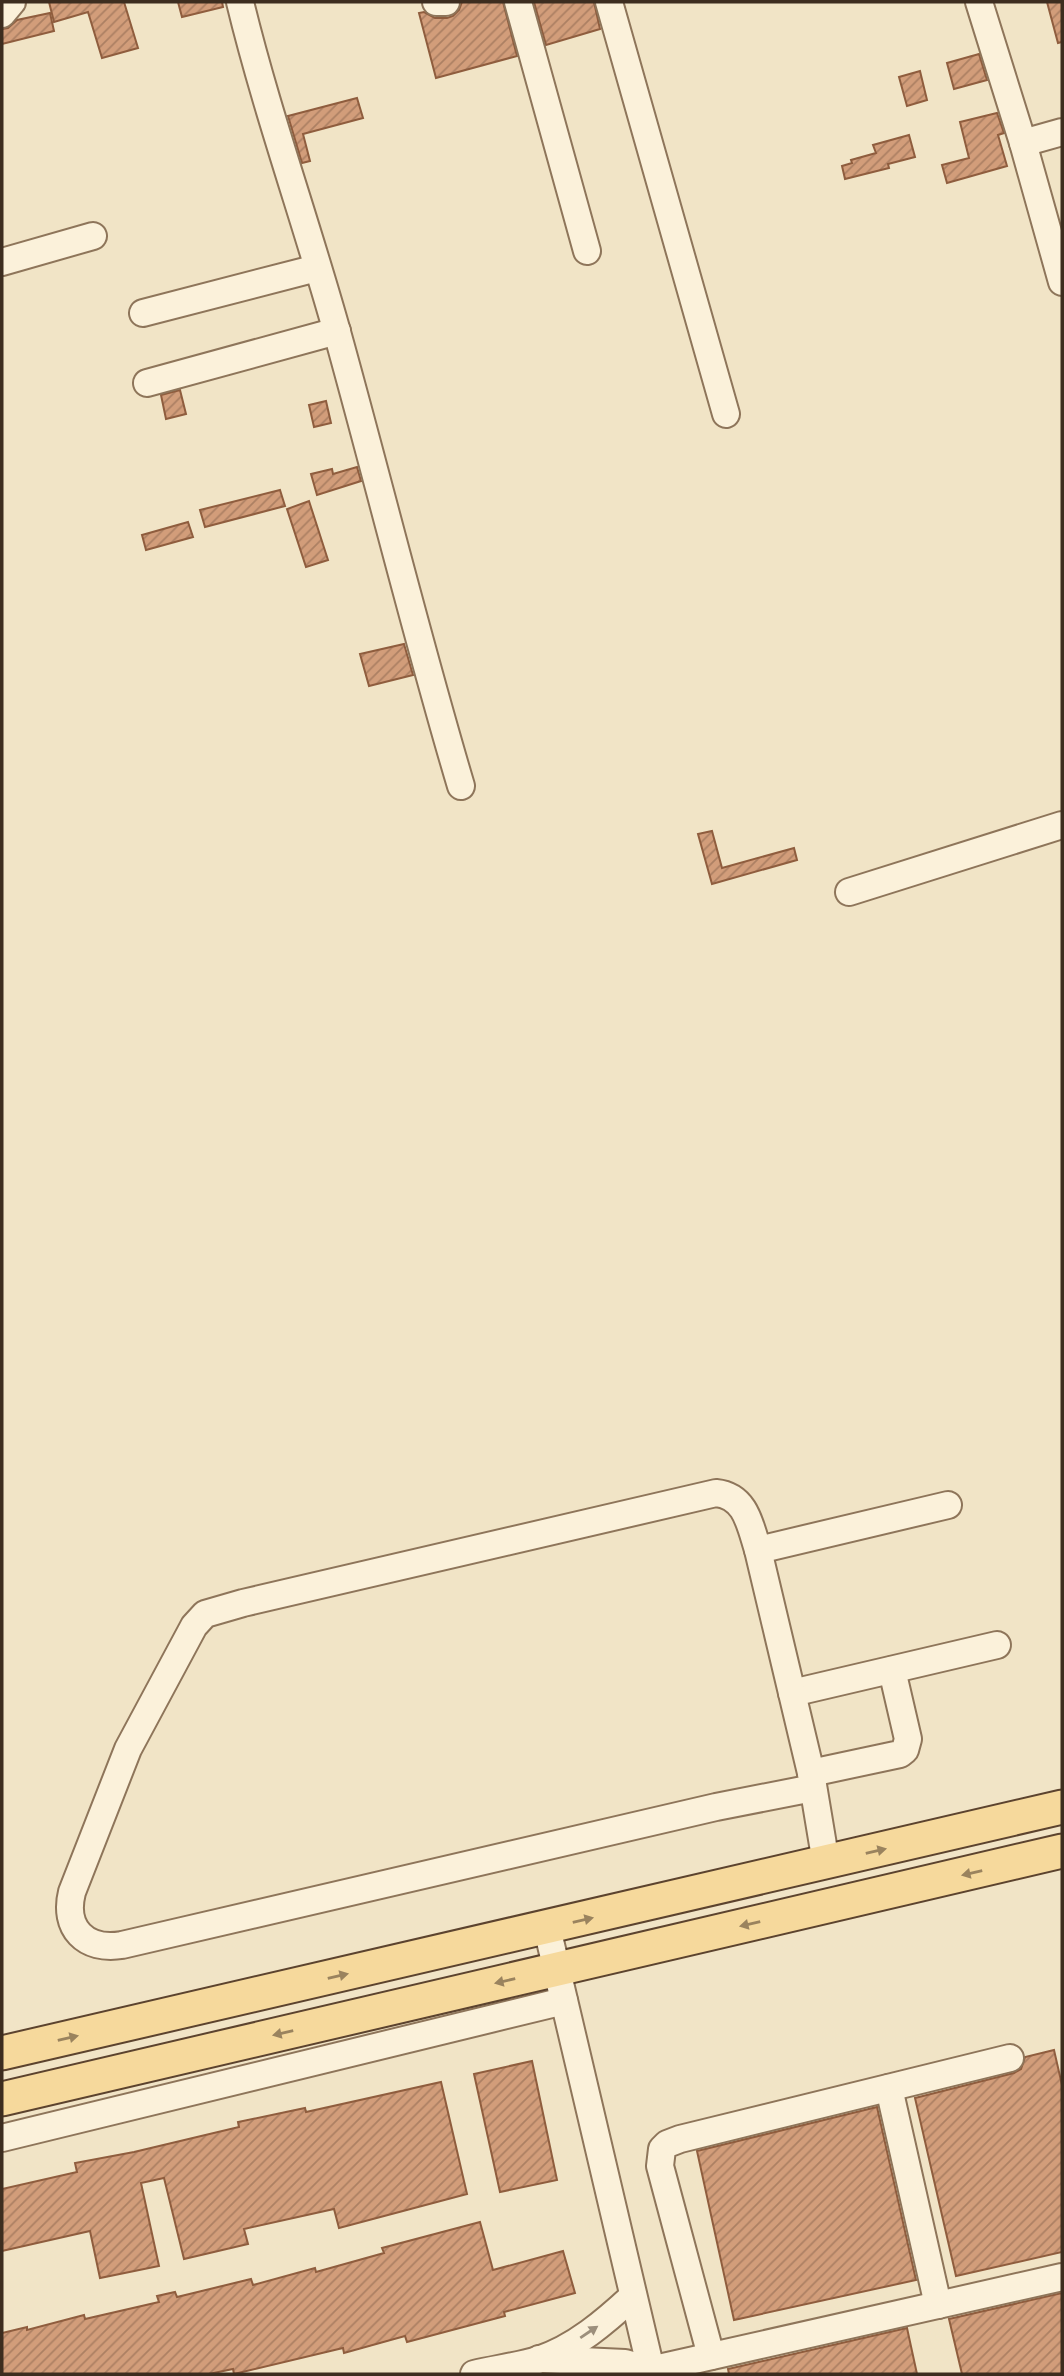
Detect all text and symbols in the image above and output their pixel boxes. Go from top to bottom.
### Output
one-way arrow [866,1845,888,1856]
one-way arrow [961,1867,983,1878]
one-way arrow [573,1914,595,1925]
one-way arrow [739,1919,761,1930]
one-way arrow [327,1970,349,1981]
one-way arrow [494,1976,516,1987]
one-way arrow [272,2028,294,2039]
one-way arrow [57,2032,79,2043]
one-way arrow [580,2326,599,2339]

